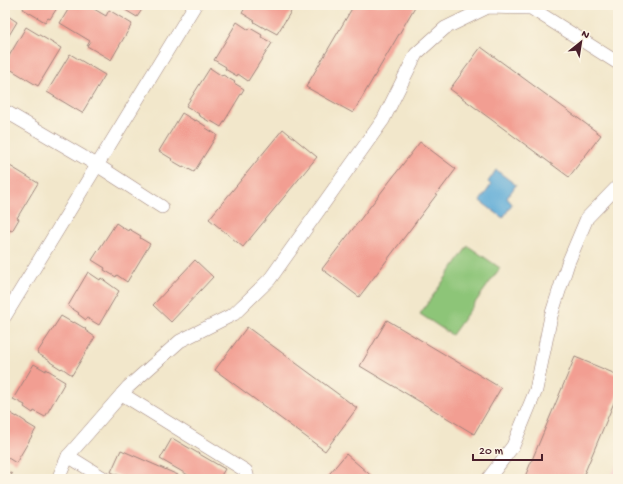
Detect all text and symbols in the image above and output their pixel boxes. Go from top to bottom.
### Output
north arrow [561,22,601,62]
text: N [579,28,591,42]
scale bar [473,436,542,462]
text: 20 m [479,445,504,459]

